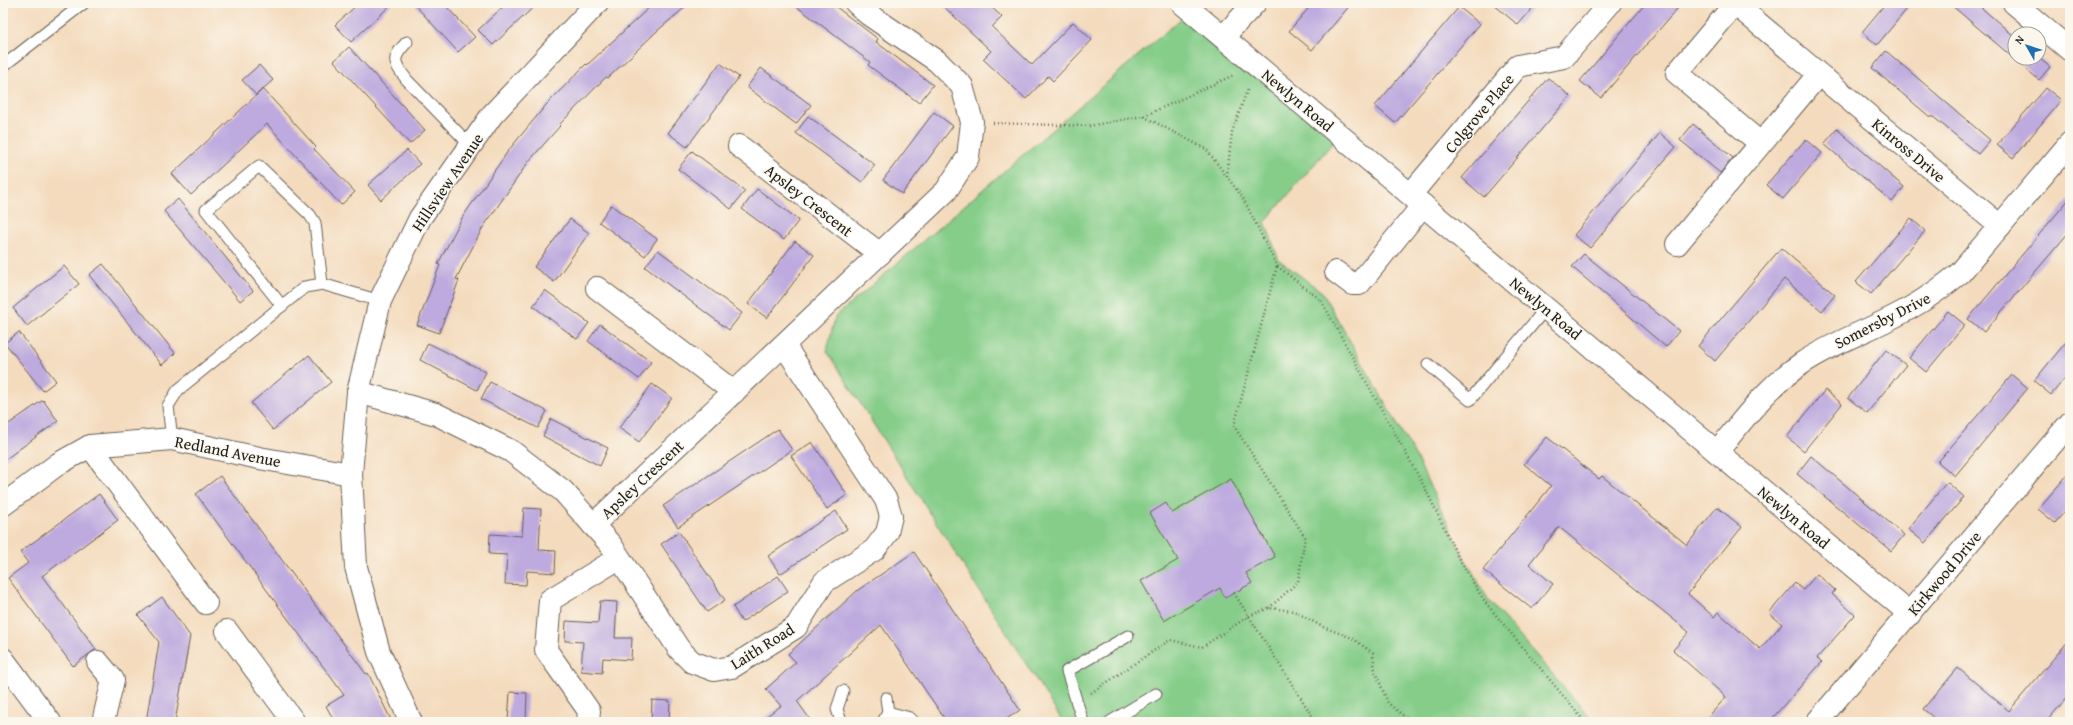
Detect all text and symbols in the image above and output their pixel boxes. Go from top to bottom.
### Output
north arrow [2007,26,2047,66]
text: N [2011,31,2028,48]
street label: Newlyn Road [1257,63,1340,138]
street label: Colgrove Place [1439,68,1519,158]
street label: Kinross Drive [1867,112,1951,188]
street label: Hillsview Avenue [405,128,489,236]
street label: Apsley Crescent [760,158,859,242]
street label: Newlyn Road [1505,271,1588,346]
street label: Somersby Drive [1830,285,1934,355]
street label: Redland Avenue [173,429,283,473]
street label: Apsley Crescent [595,434,689,524]
street label: Newlyn Road [1753,480,1836,555]
street label: Kirkwood Drive [1901,525,1987,621]
street label: Laith Road [725,617,799,675]

